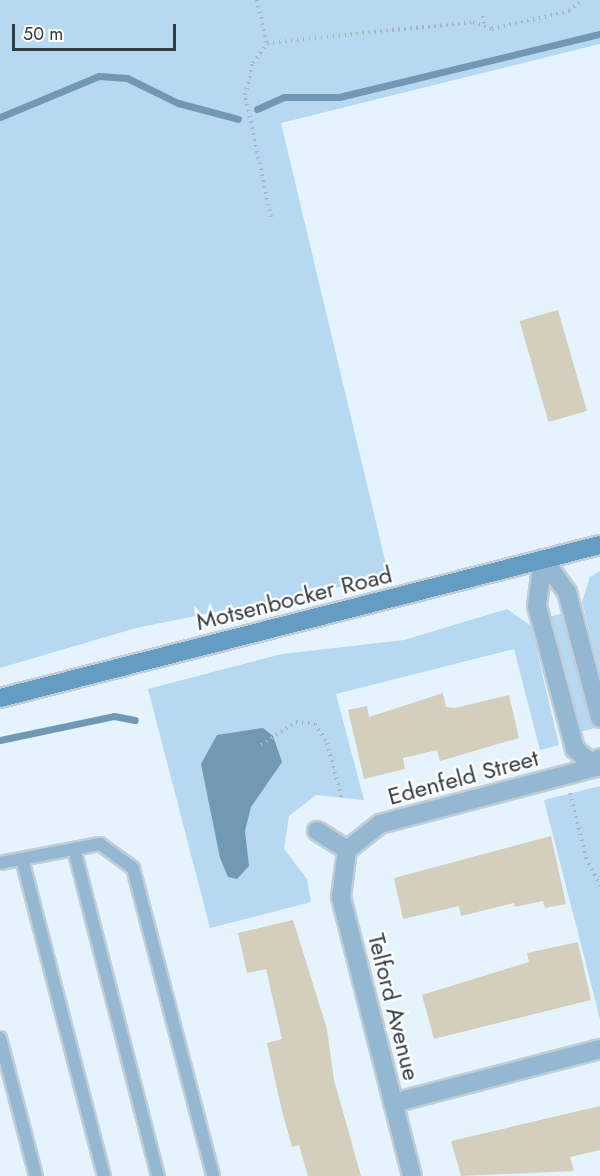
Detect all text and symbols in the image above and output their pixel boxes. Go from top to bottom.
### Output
scale bar [15,12,178,50]
text: 50 m [23,21,63,47]
street label: Motsenbocker Road [193,560,395,636]
street label: Edenfeld Street [385,743,541,811]
street label: Telford Avenue [362,931,426,1083]

